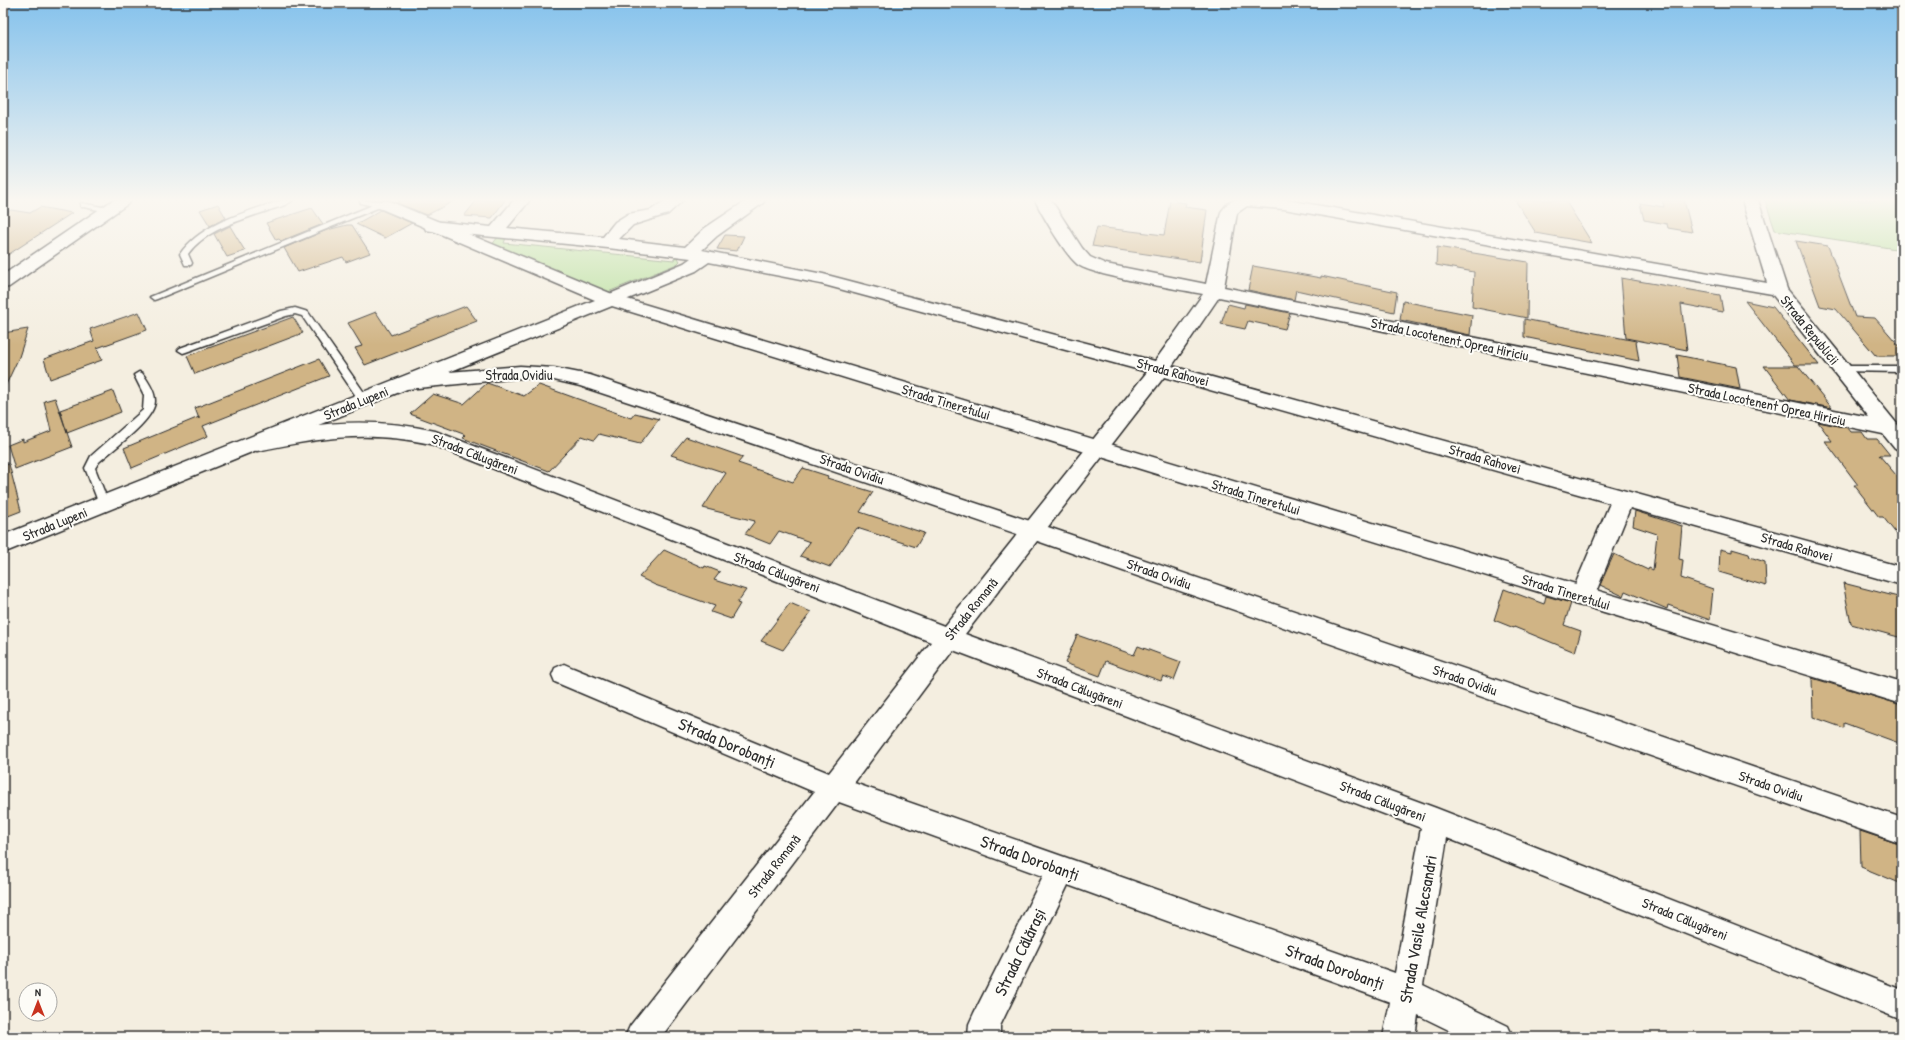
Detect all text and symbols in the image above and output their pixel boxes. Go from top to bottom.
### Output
street label: Strada Republicii [1776,291,1844,369]
street label: Strada Locotenent Oprea Hiriciu [1369,313,1531,366]
street label: Strada Rahovei [1135,353,1211,390]
street label: Strada Ovidiu [485,365,553,384]
street label: Strada Locotenent Oprea Hiriciu [1686,378,1848,431]
street label: Strada Tineretului [900,379,993,424]
street label: Strada Lupeni [321,381,391,425]
street label: Strada Călugăreni [429,428,521,480]
street label: Strada Rahovei [1447,439,1523,478]
street label: Strada Ovidiu [817,449,887,489]
street label: Strada Tineretului [1210,474,1303,519]
street label: Strada Lupeni [20,502,90,546]
street label: Strada Rahovei [1759,527,1835,566]
street label: Strada Călugăreni [731,546,823,598]
street label: Strada Ovidiu [1124,554,1194,594]
street label: Strada Tineretului [1520,569,1613,614]
street label: Strada Romană [940,573,1002,644]
street label: Strada Ovidiu [1430,660,1500,700]
street label: Strada Călugăreni [1034,662,1126,714]
street label: Strada Dorobanți [675,712,779,773]
street label: Strada Ovidiu [1736,766,1806,806]
street label: Strada Călugăreni [1337,775,1429,827]
street label: Strada Dorobanți [978,829,1083,886]
street label: Strada Romană [743,830,805,901]
street label: Strada Vasile Alecsandri [1393,853,1442,1005]
street label: Strada Călugăreni [1639,893,1731,945]
street label: Strada Călărași [988,904,1051,999]
street label: Strada Dorobanți [1283,938,1388,995]
north arrow [18,982,58,1022]
text: N [35,985,41,999]

